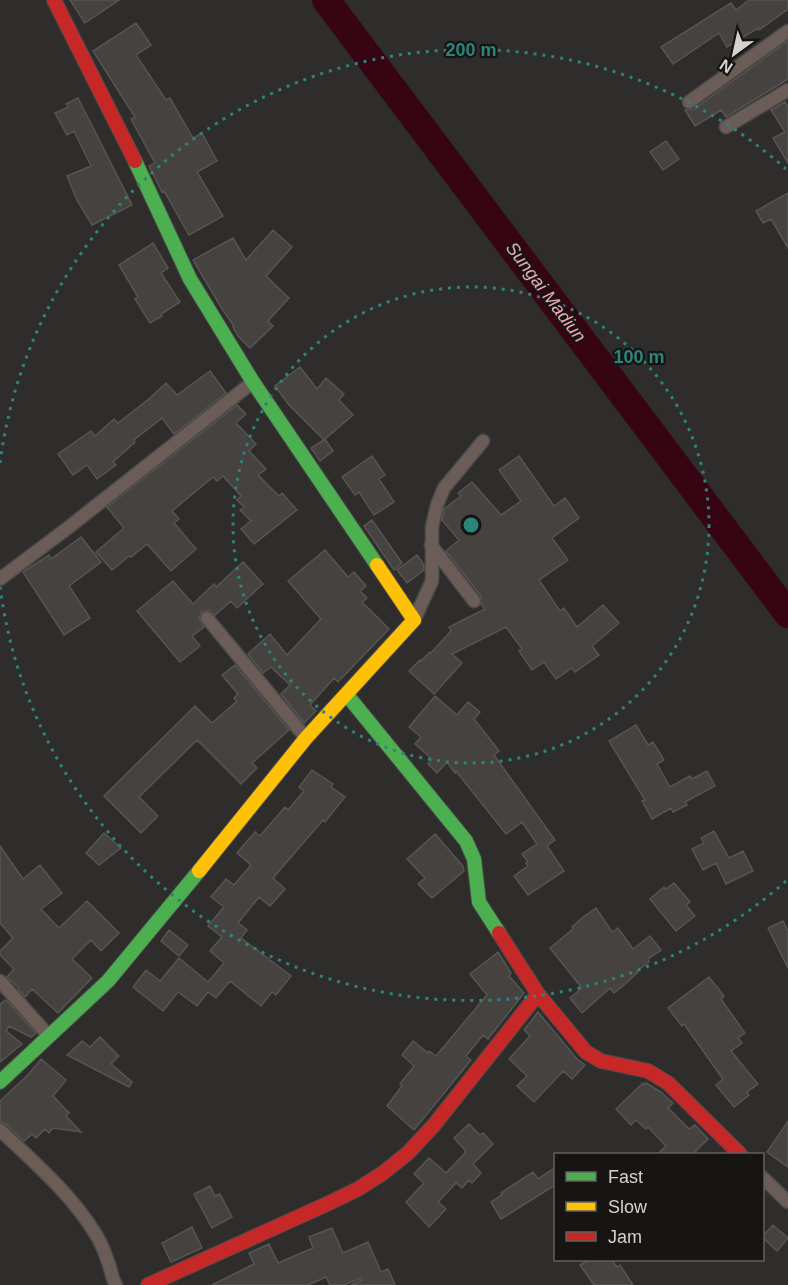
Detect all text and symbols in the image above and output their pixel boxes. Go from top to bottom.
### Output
north arrow [704,24,764,84]
text: 200 m [445,40,497,60]
text: N [717,56,736,76]
water label: Sungai Madiun [502,238,590,346]
text: 100 m [613,347,665,367]
centre of rings [461,515,481,535]
legend [554,1153,764,1261]
text: Fast [608,1167,643,1187]
text: Slow [608,1197,648,1217]
text: Jam [608,1227,642,1247]

